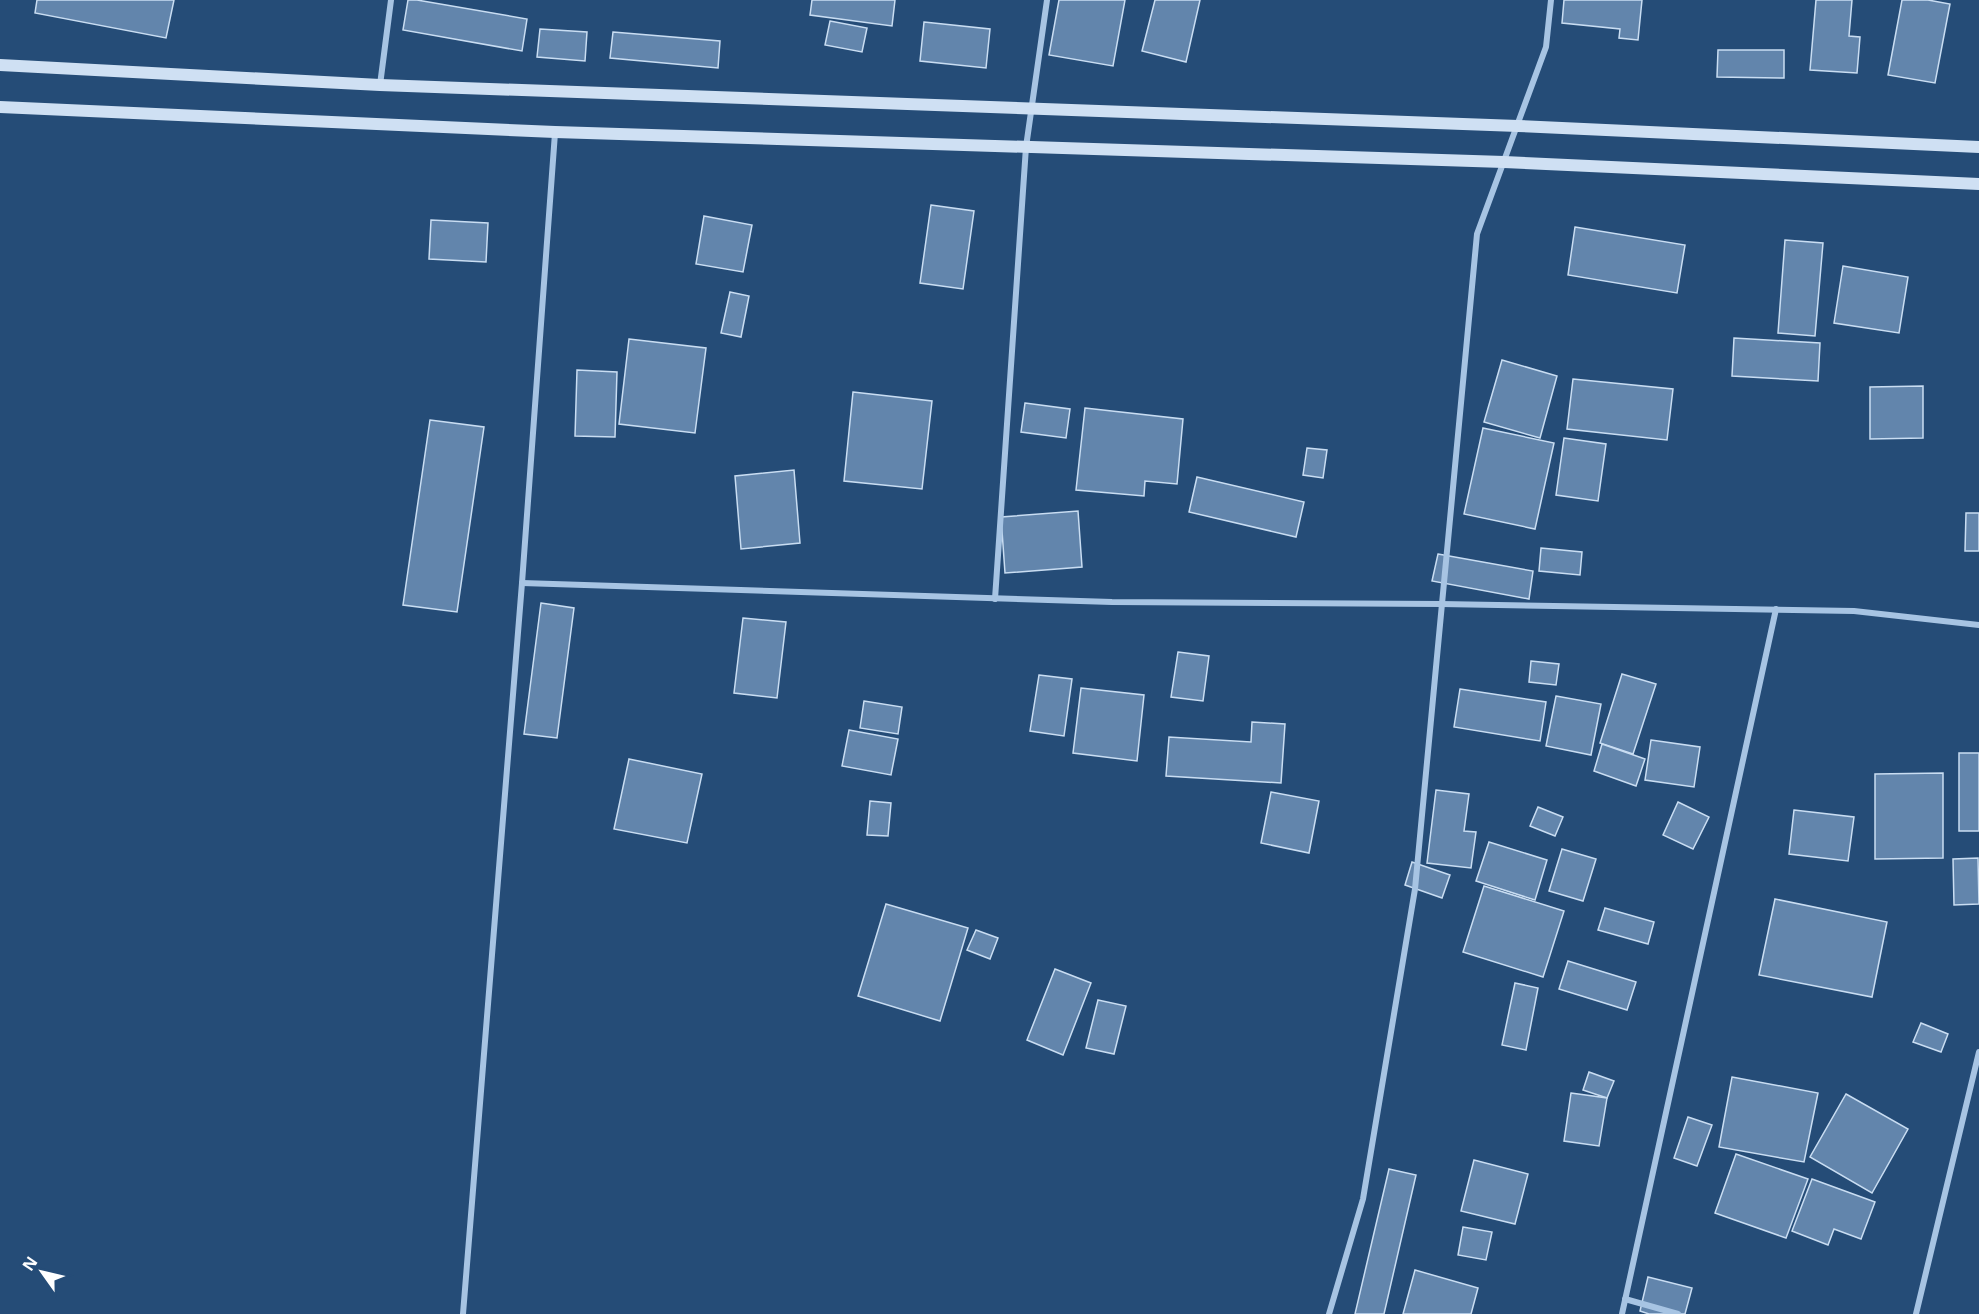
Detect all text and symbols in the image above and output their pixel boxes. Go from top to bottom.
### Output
north arrow [12,1242,72,1302]
text: N [17,1252,42,1275]

